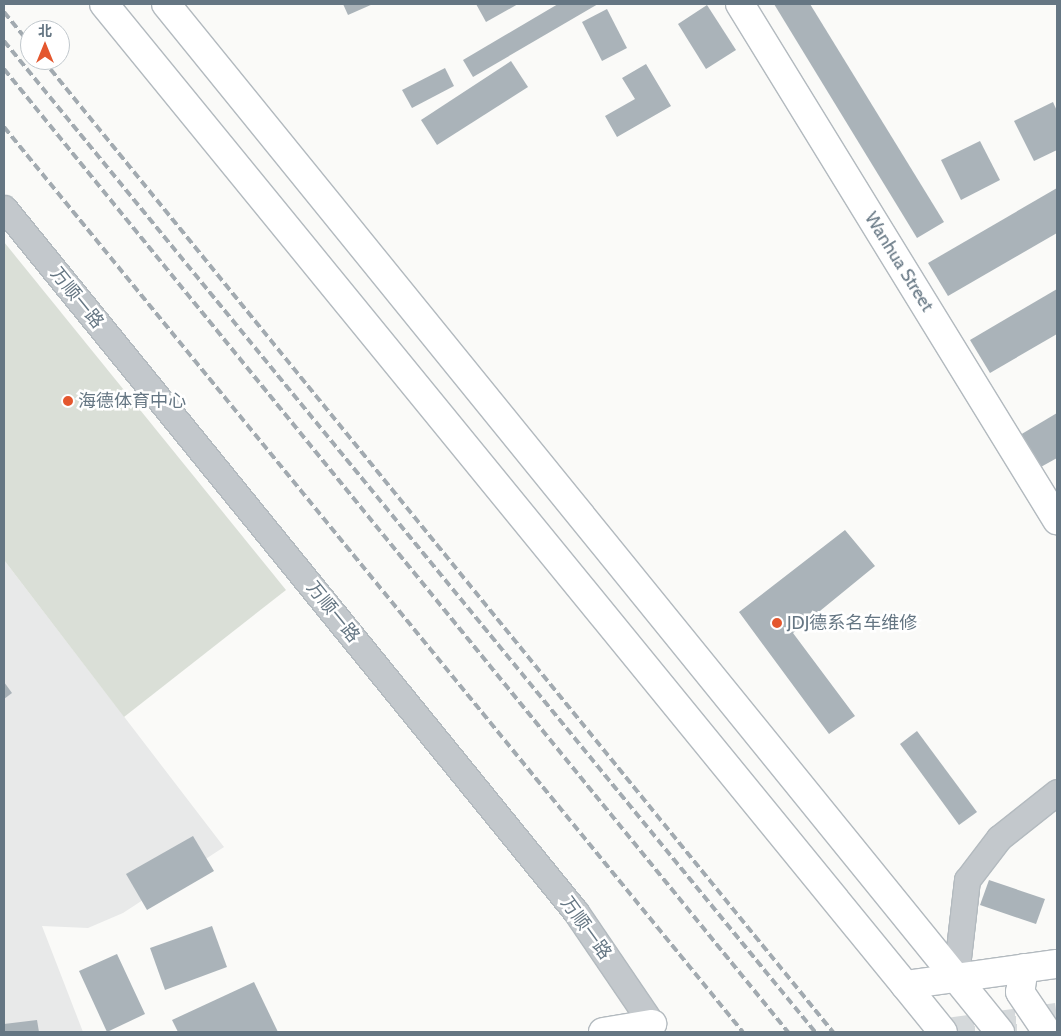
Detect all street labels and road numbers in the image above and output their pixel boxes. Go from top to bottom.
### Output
street label: Wanhua Street [860,208,938,316]
street label: 万顺一路 [46,263,108,333]
street label: 万顺一路 [302,577,364,647]
street label: 万顺一路 [556,893,616,963]

